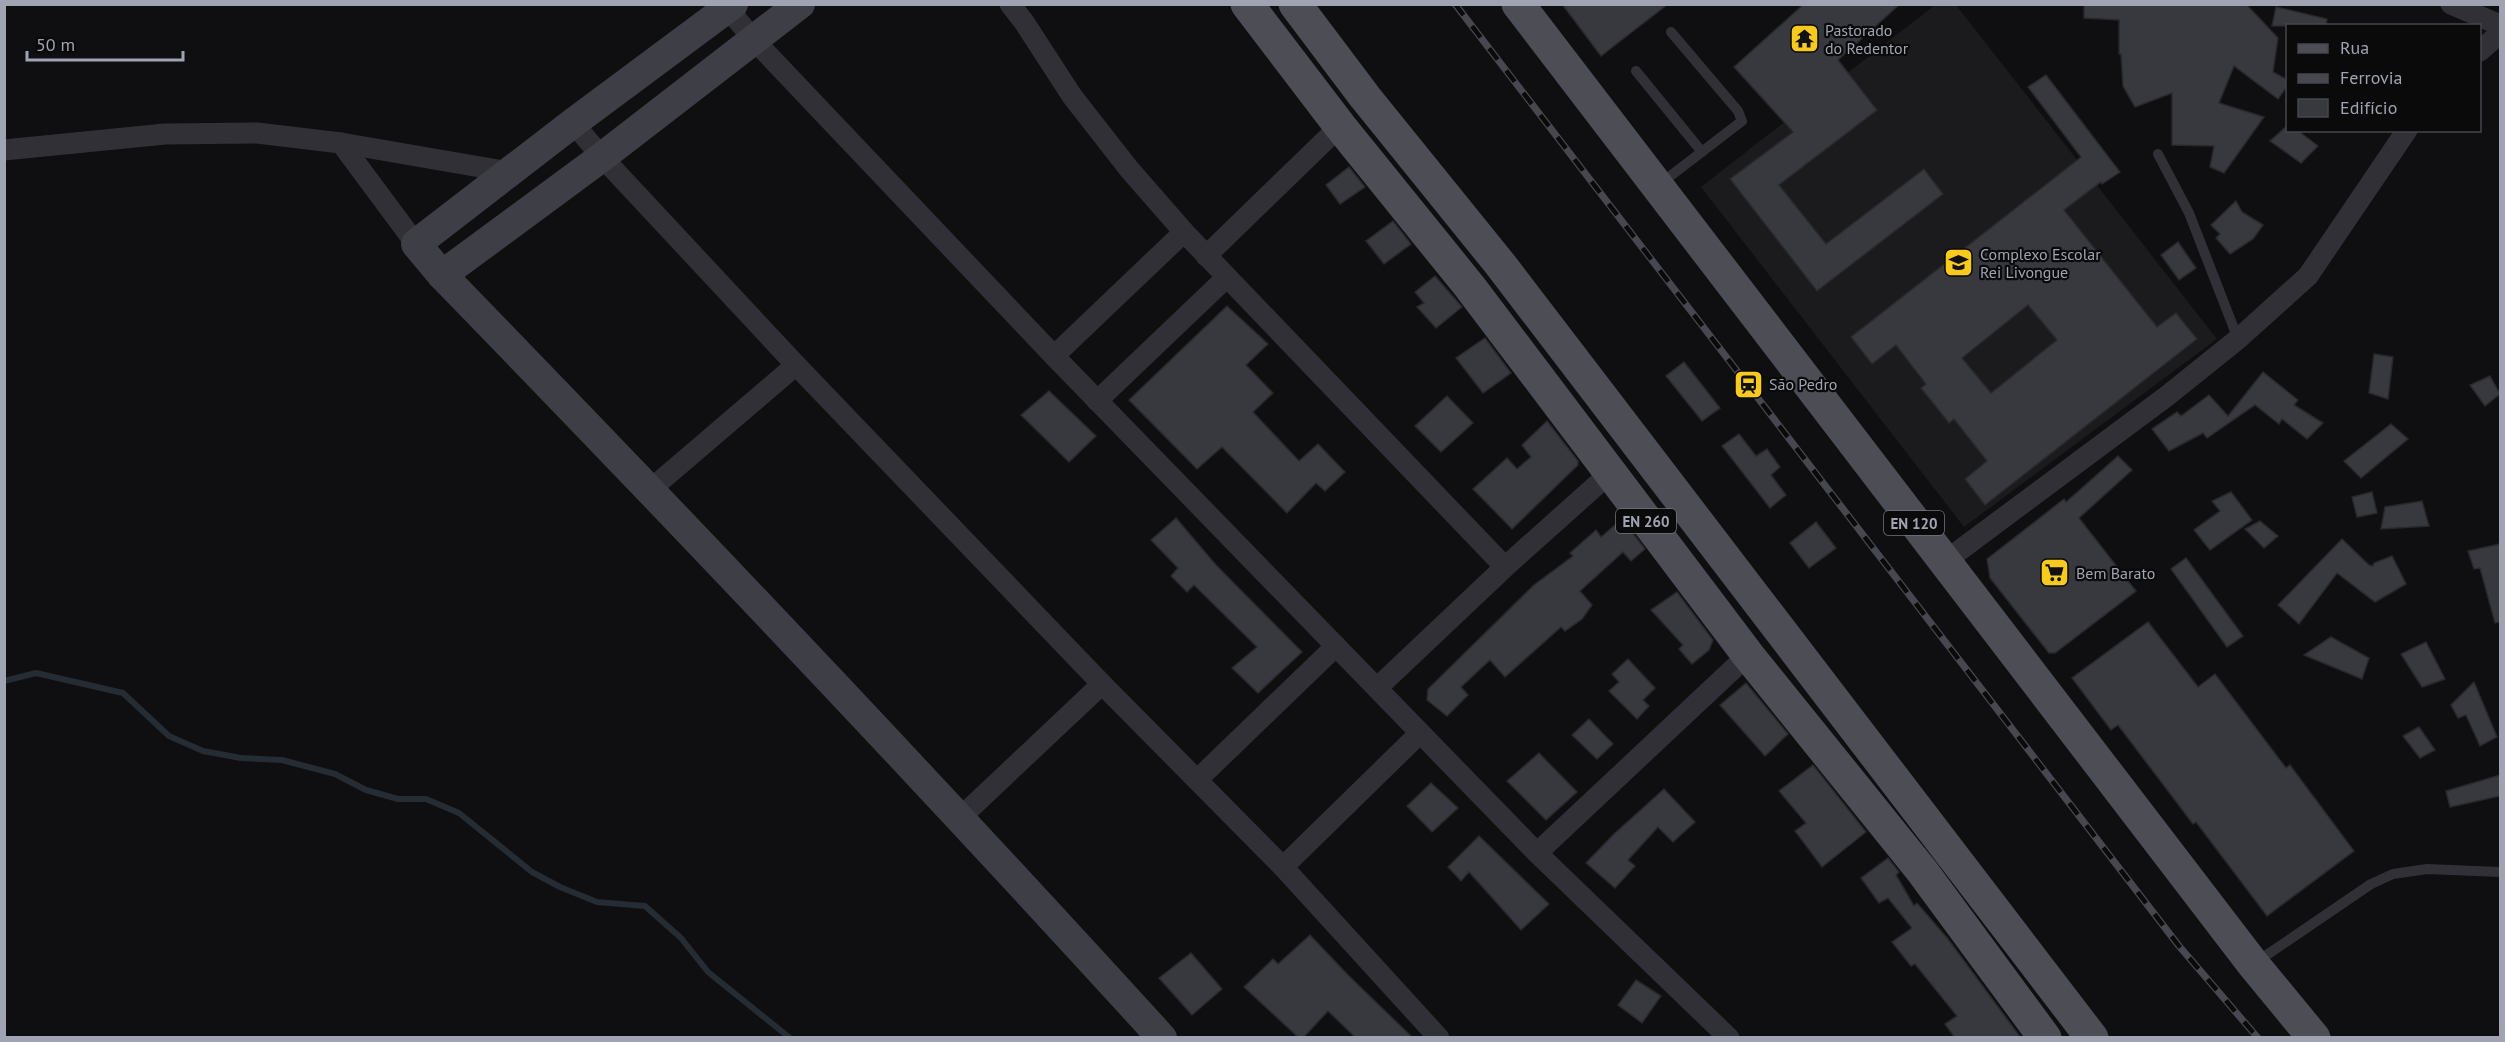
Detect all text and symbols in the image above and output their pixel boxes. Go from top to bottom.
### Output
place label: Pastorado do Redentor [1825,20,1909,58]
temple icon: Pastorado do Redentor [1788,23,1820,55]
scale bar [27,24,183,62]
legend [2286,24,2481,132]
text: 50 m [36,33,75,56]
text: Rua [2340,36,2369,59]
text: Ferrovia [2340,66,2403,89]
text: Edifício [2340,96,2397,119]
place label: Complexo Escolar Rei Livongue [1980,244,2101,282]
school or university icon: Complexo Escolar Rei Livongue [1943,247,1975,279]
station icon: São Pedro [1732,368,1764,400]
place label: São Pedro [1769,374,1837,394]
road number: EN 260 [1616,509,1676,533]
road number: EN 120 [1884,511,1944,535]
supermarket icon: Bem Barato [2039,557,2071,589]
place label: Bem Barato [2076,563,2155,583]

